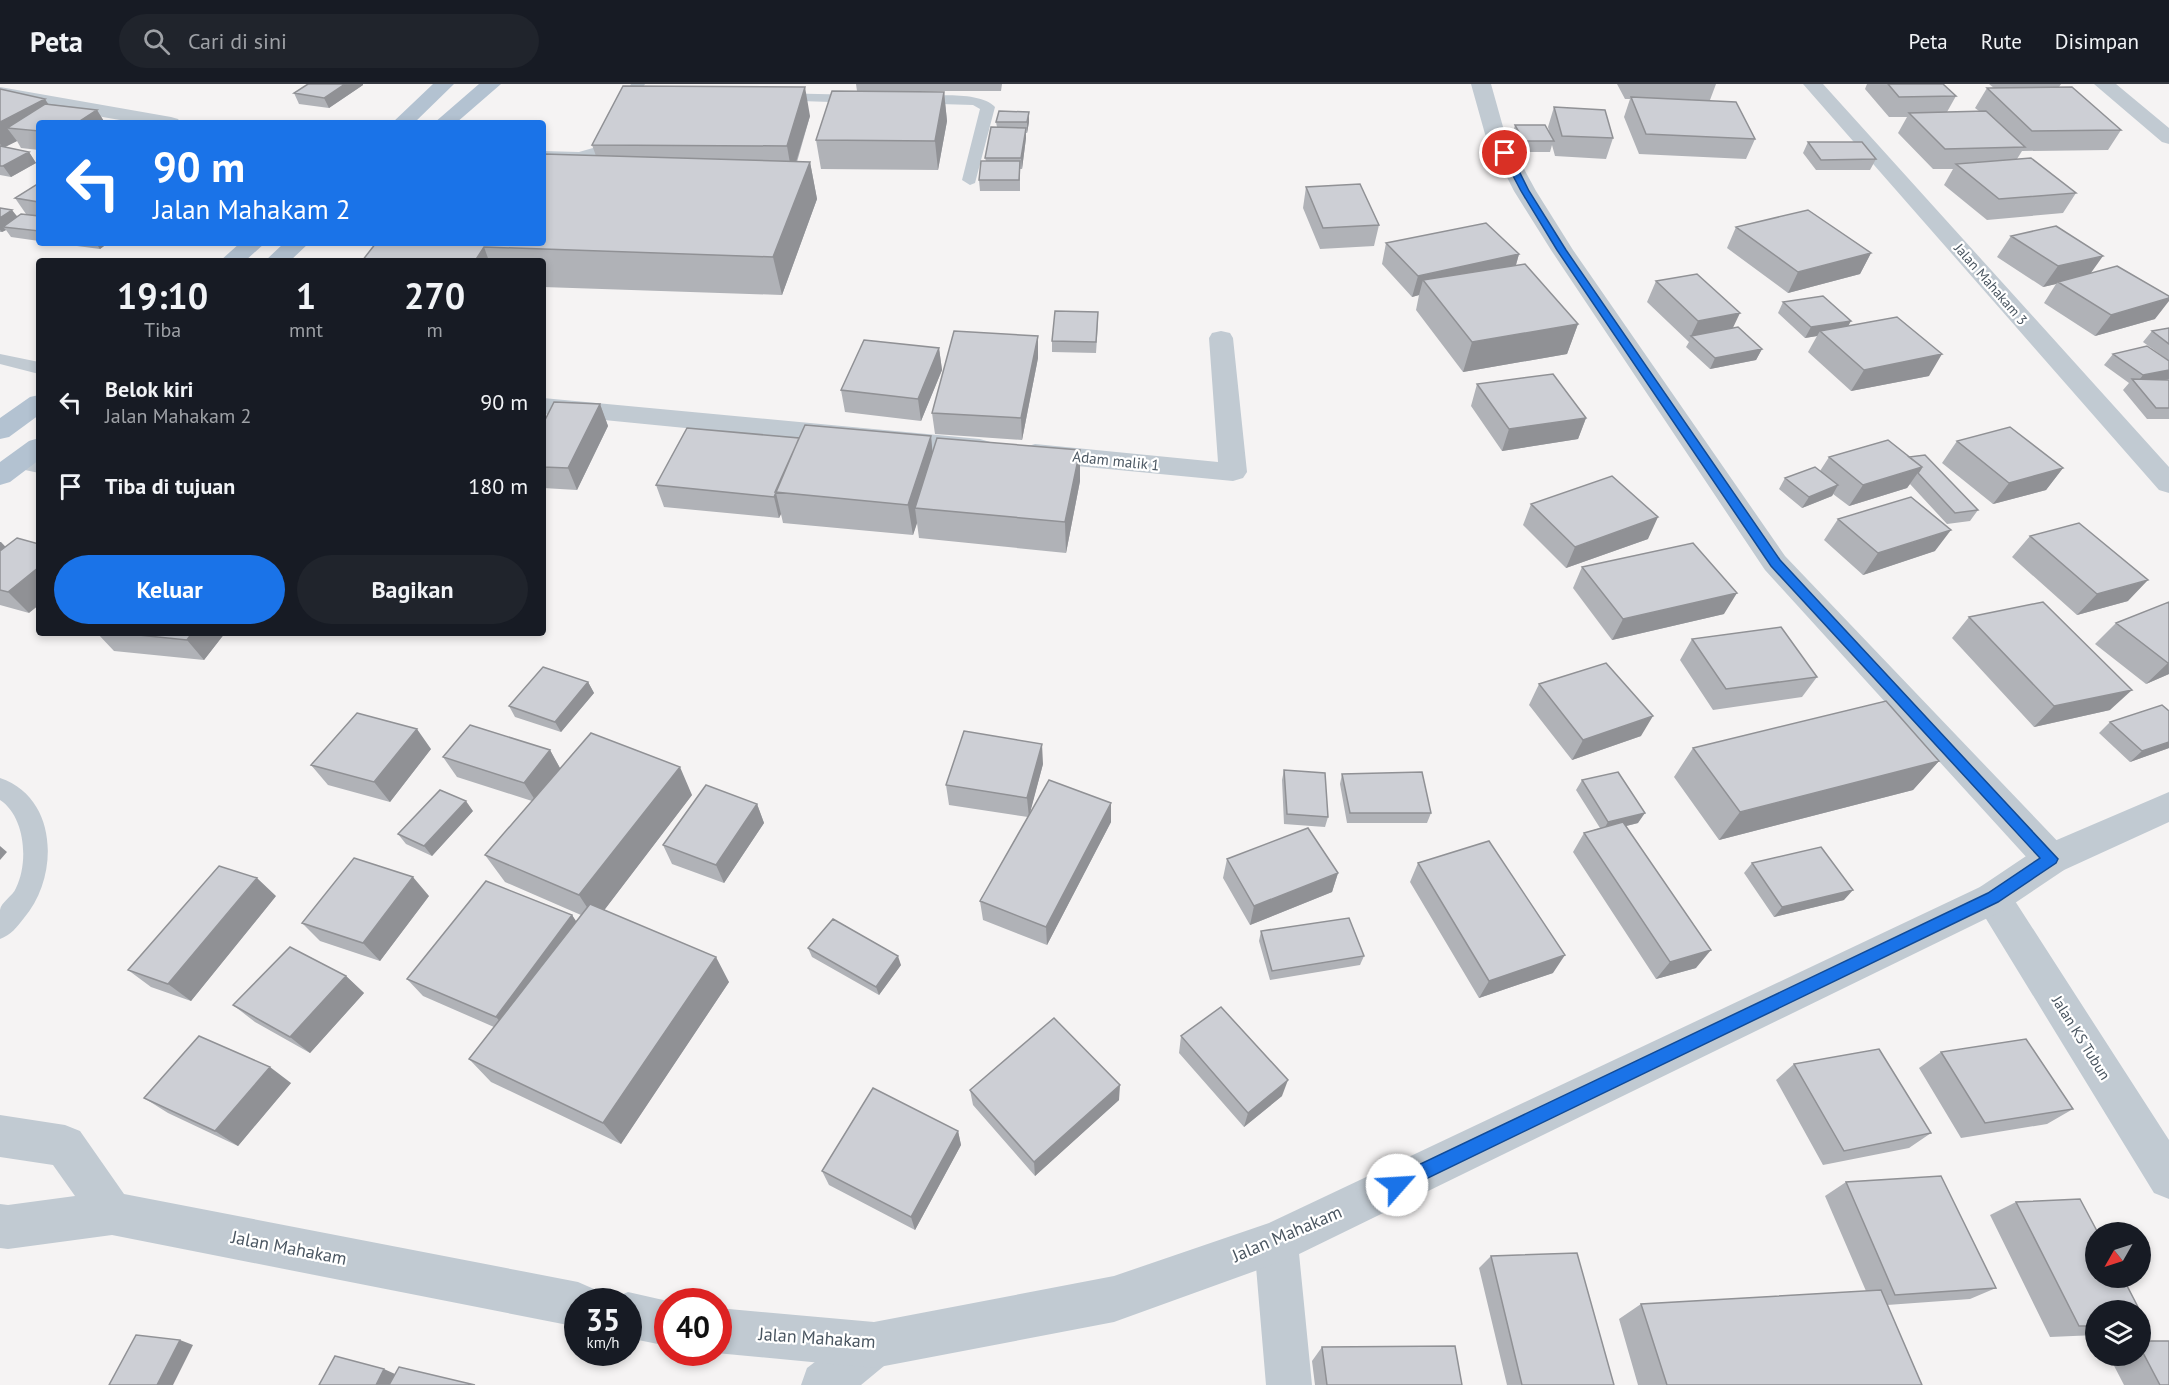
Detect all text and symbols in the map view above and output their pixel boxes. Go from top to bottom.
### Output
search box [119,14,539,68]
text: Peta [30,23,83,60]
icon: search [140,25,173,58]
text: Cari di sini [188,27,287,55]
text: Peta [1908,28,1948,55]
text: Rute [1981,28,2022,55]
text: Disimpan [2055,28,2139,55]
pin [1479,127,1530,178]
icon: arrive [1488,136,1521,169]
text: 90 m [153,139,245,194]
icon: left [54,144,132,222]
text: Jalan Mahakam 2 [153,192,351,226]
street label: Jalan Mahakam 3 [1950,239,2031,329]
text: 19:10 [117,272,208,319]
text: 1 [296,272,316,319]
text: 270 [404,272,465,319]
text: Tiba [144,317,181,343]
text: mnt [289,317,323,343]
text: m [426,317,443,343]
text: Belok kiri [105,375,194,403]
icon: left [54,386,87,419]
text: 90 m [480,388,528,416]
text: Jalan Mahakam 2 [105,403,251,429]
street label: Adam malik 1 [1072,446,1161,475]
icon: arrive [54,470,87,503]
text: Tiba di tujuan [105,472,235,500]
text: 180 m [468,472,528,500]
button: Keluar [54,555,285,624]
button: Bagikan [297,555,528,624]
street label: Jalan KS Tubun [2047,991,2115,1083]
position arrow [1365,1153,1429,1217]
street label: Jalan Mahakam [1227,1200,1345,1267]
north arrow [2085,1222,2151,1288]
map controls [2085,1222,2151,1366]
street label: Jalan Mahakam [228,1225,349,1270]
speed limit sign: 40 [654,1288,732,1366]
text: 35 [586,1300,620,1339]
button: layers [2085,1300,2151,1366]
street label: Jalan Mahakam [757,1322,876,1353]
text: km/h [587,1333,619,1352]

